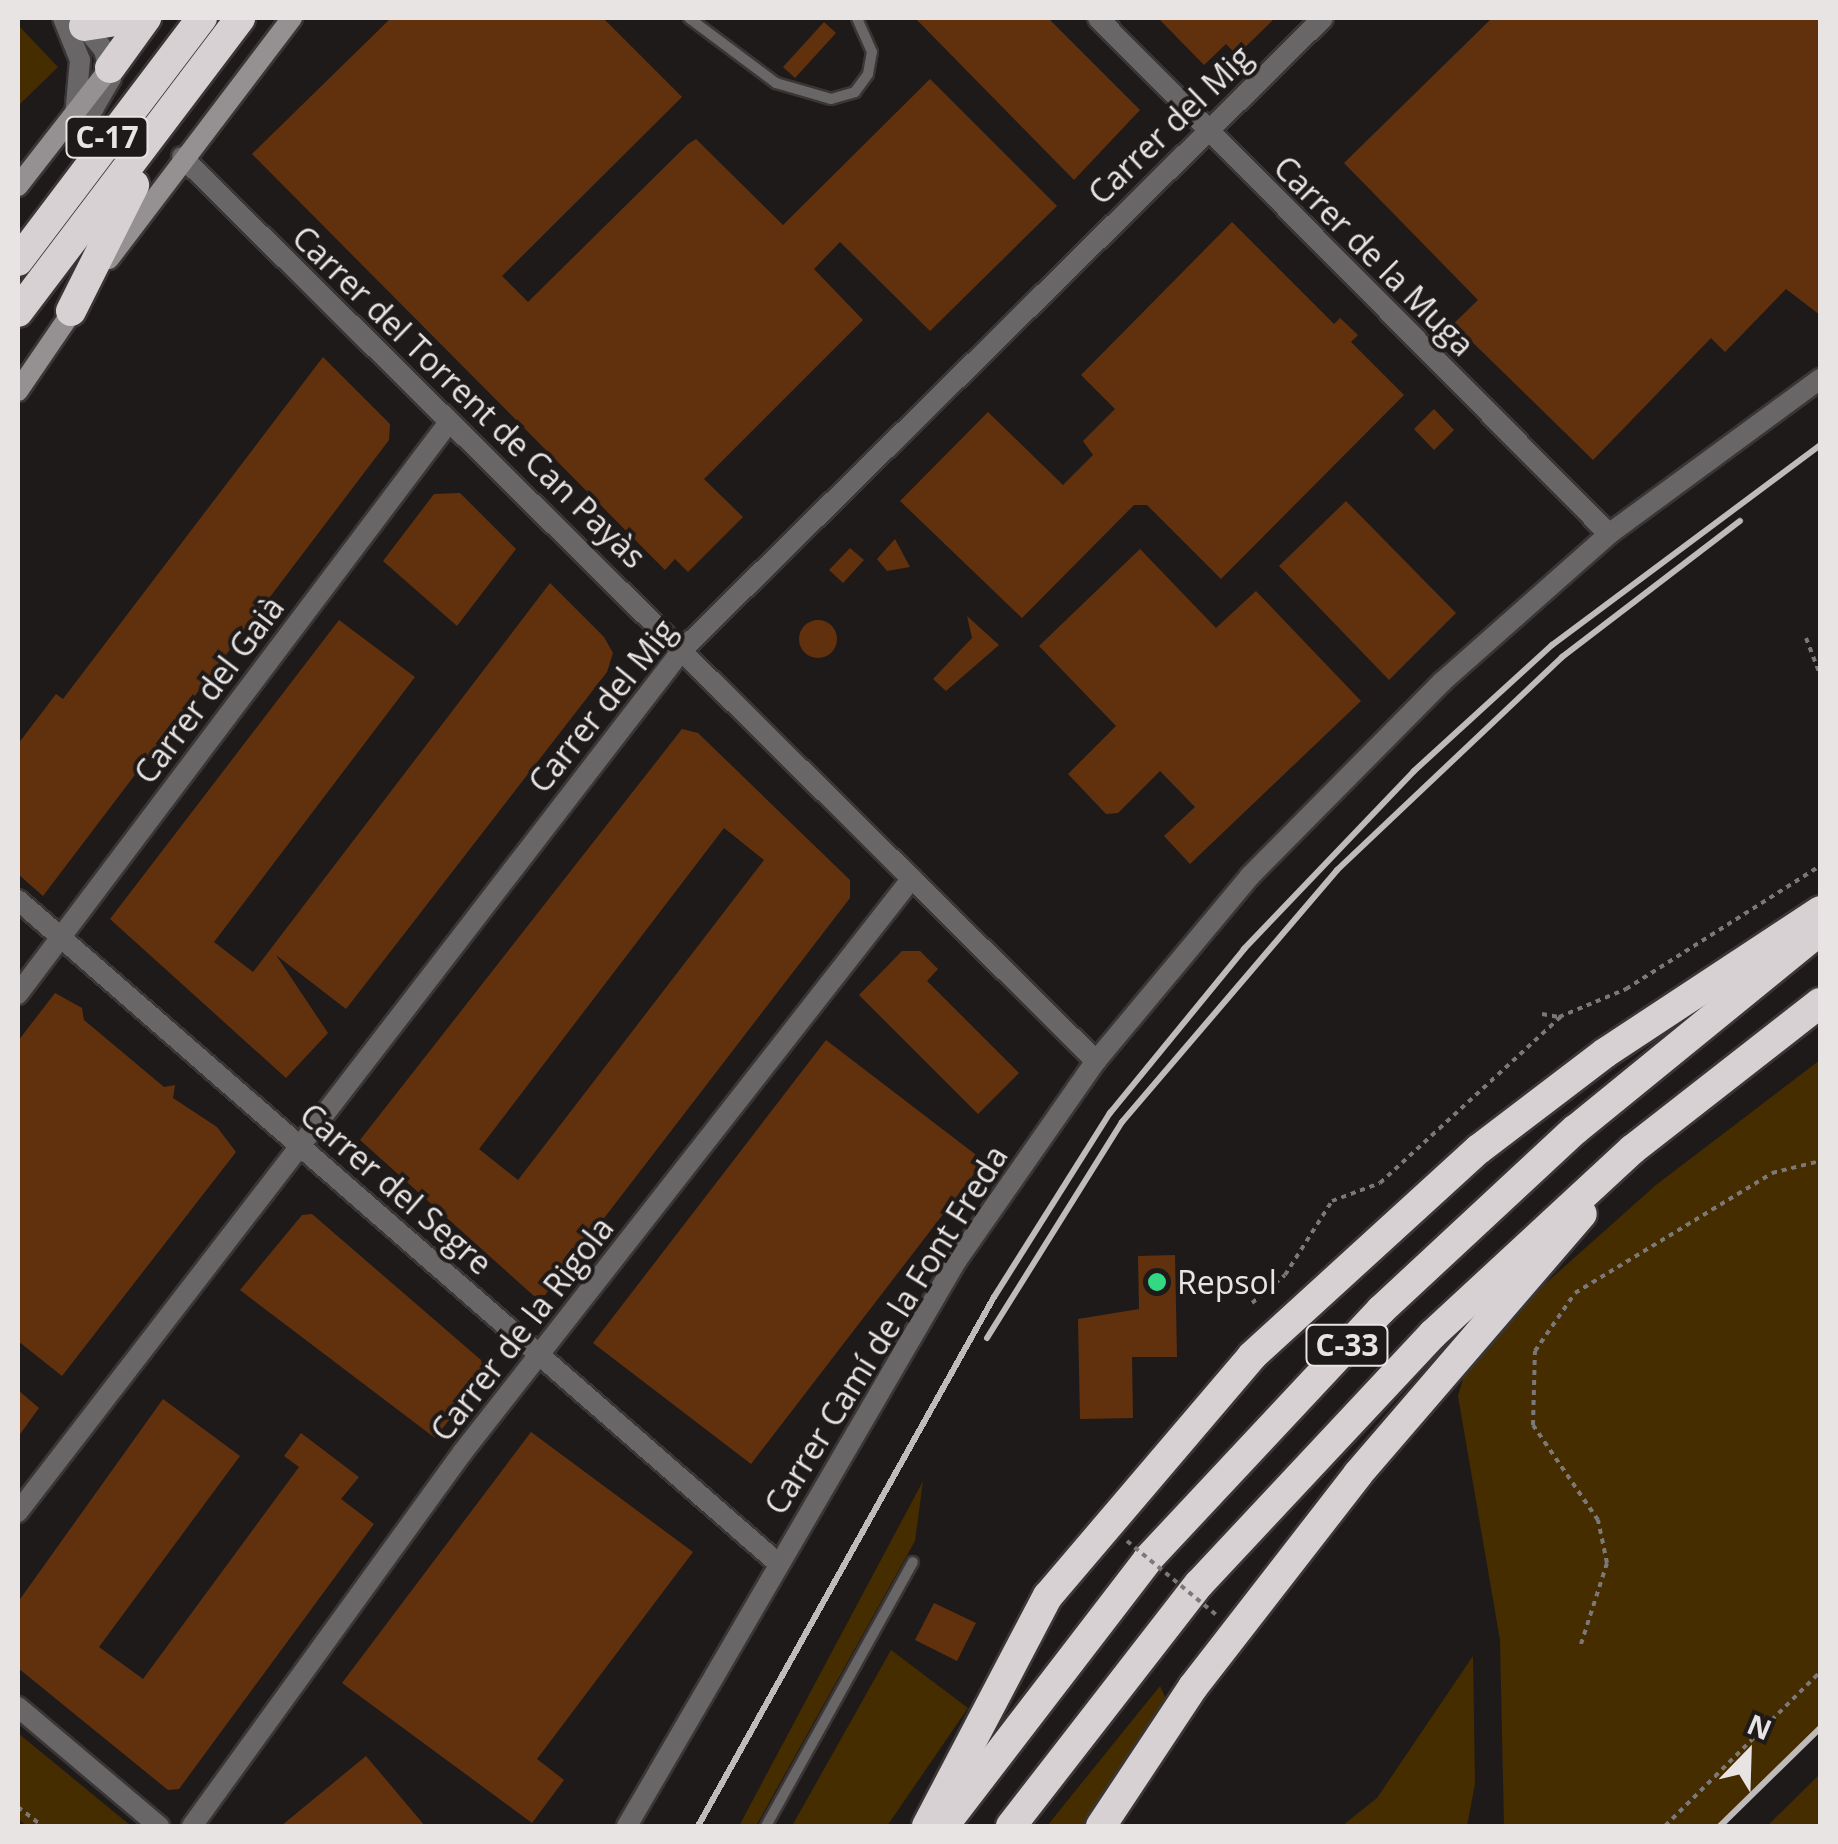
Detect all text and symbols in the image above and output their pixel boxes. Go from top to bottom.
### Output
street label: Carrer del Mig [1081,38,1259,212]
road number: C-17 [64,112,150,162]
street label: Carrer de la Muga [1266,148,1482,364]
street label: Carrer del Torrent de Can Payàs [285,218,653,576]
street label: Carrer del Gaià [126,589,292,791]
street label: Carrer del Mig [520,612,684,800]
street label: Carrer del Segre [292,1095,500,1283]
street label: Carrer Camí de la Font Freda [756,1139,1016,1521]
street label: Carrer de la Rigola [423,1209,621,1449]
place label: Repsol [1177,1263,1277,1301]
marker: Repsol [1146,1271,1168,1293]
road number: C-33 [1304,1320,1390,1370]
north arrow [1698,1704,1798,1804]
text: N [1742,1704,1778,1748]

